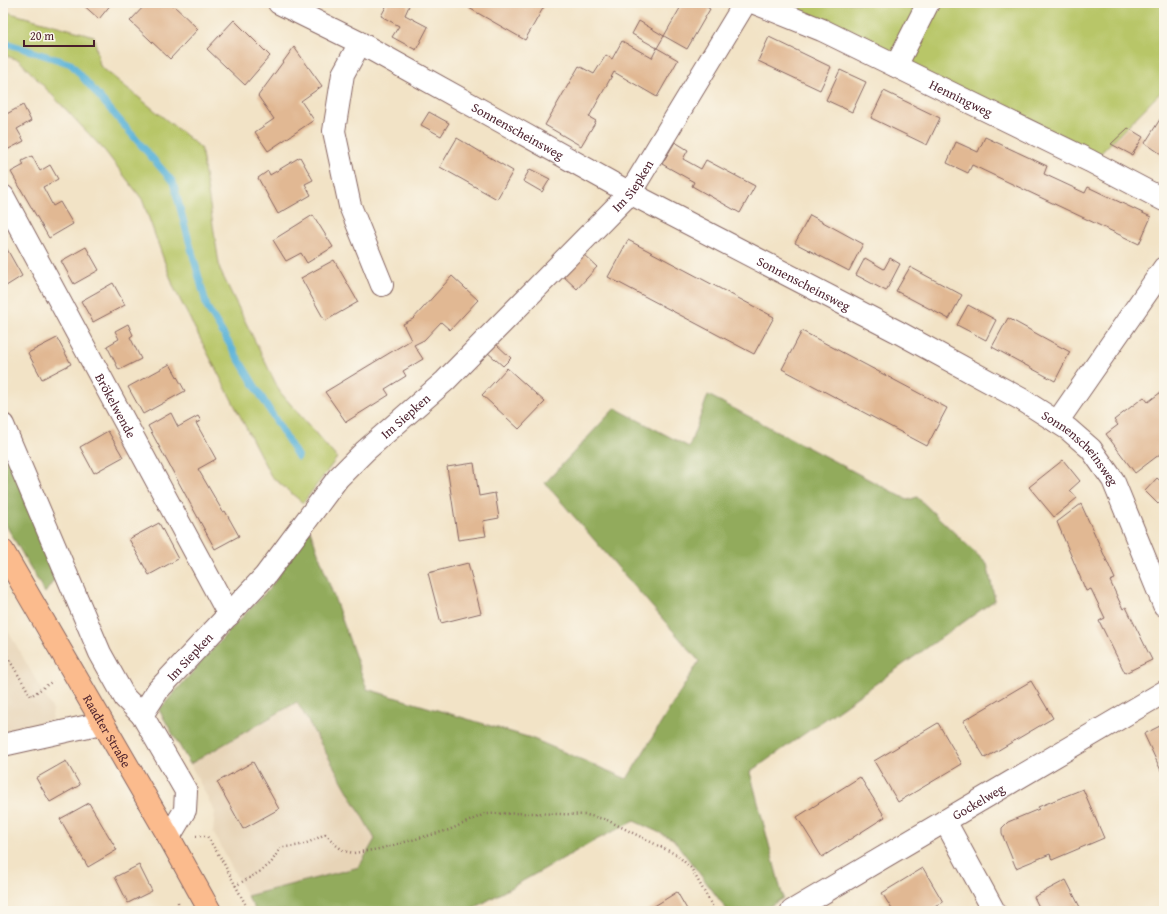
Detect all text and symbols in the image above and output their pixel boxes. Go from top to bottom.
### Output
scale bar [24,22,94,48]
text: 20 m [30,27,54,44]
street label: Henningweg [926,74,996,122]
street label: Sonnenscheinsweg [468,97,568,164]
street label: Im Siepken [607,155,658,216]
street label: Sonnenscheinsweg [754,251,854,316]
street label: Brökelwende [91,370,141,441]
street label: Im Siepken [376,388,435,443]
street label: Sonnenscheinsweg [1038,405,1124,489]
street label: Im Siepken [162,627,218,685]
street label: Raadter Straße [79,691,136,771]
street label: Gockelweg [949,778,1008,824]

